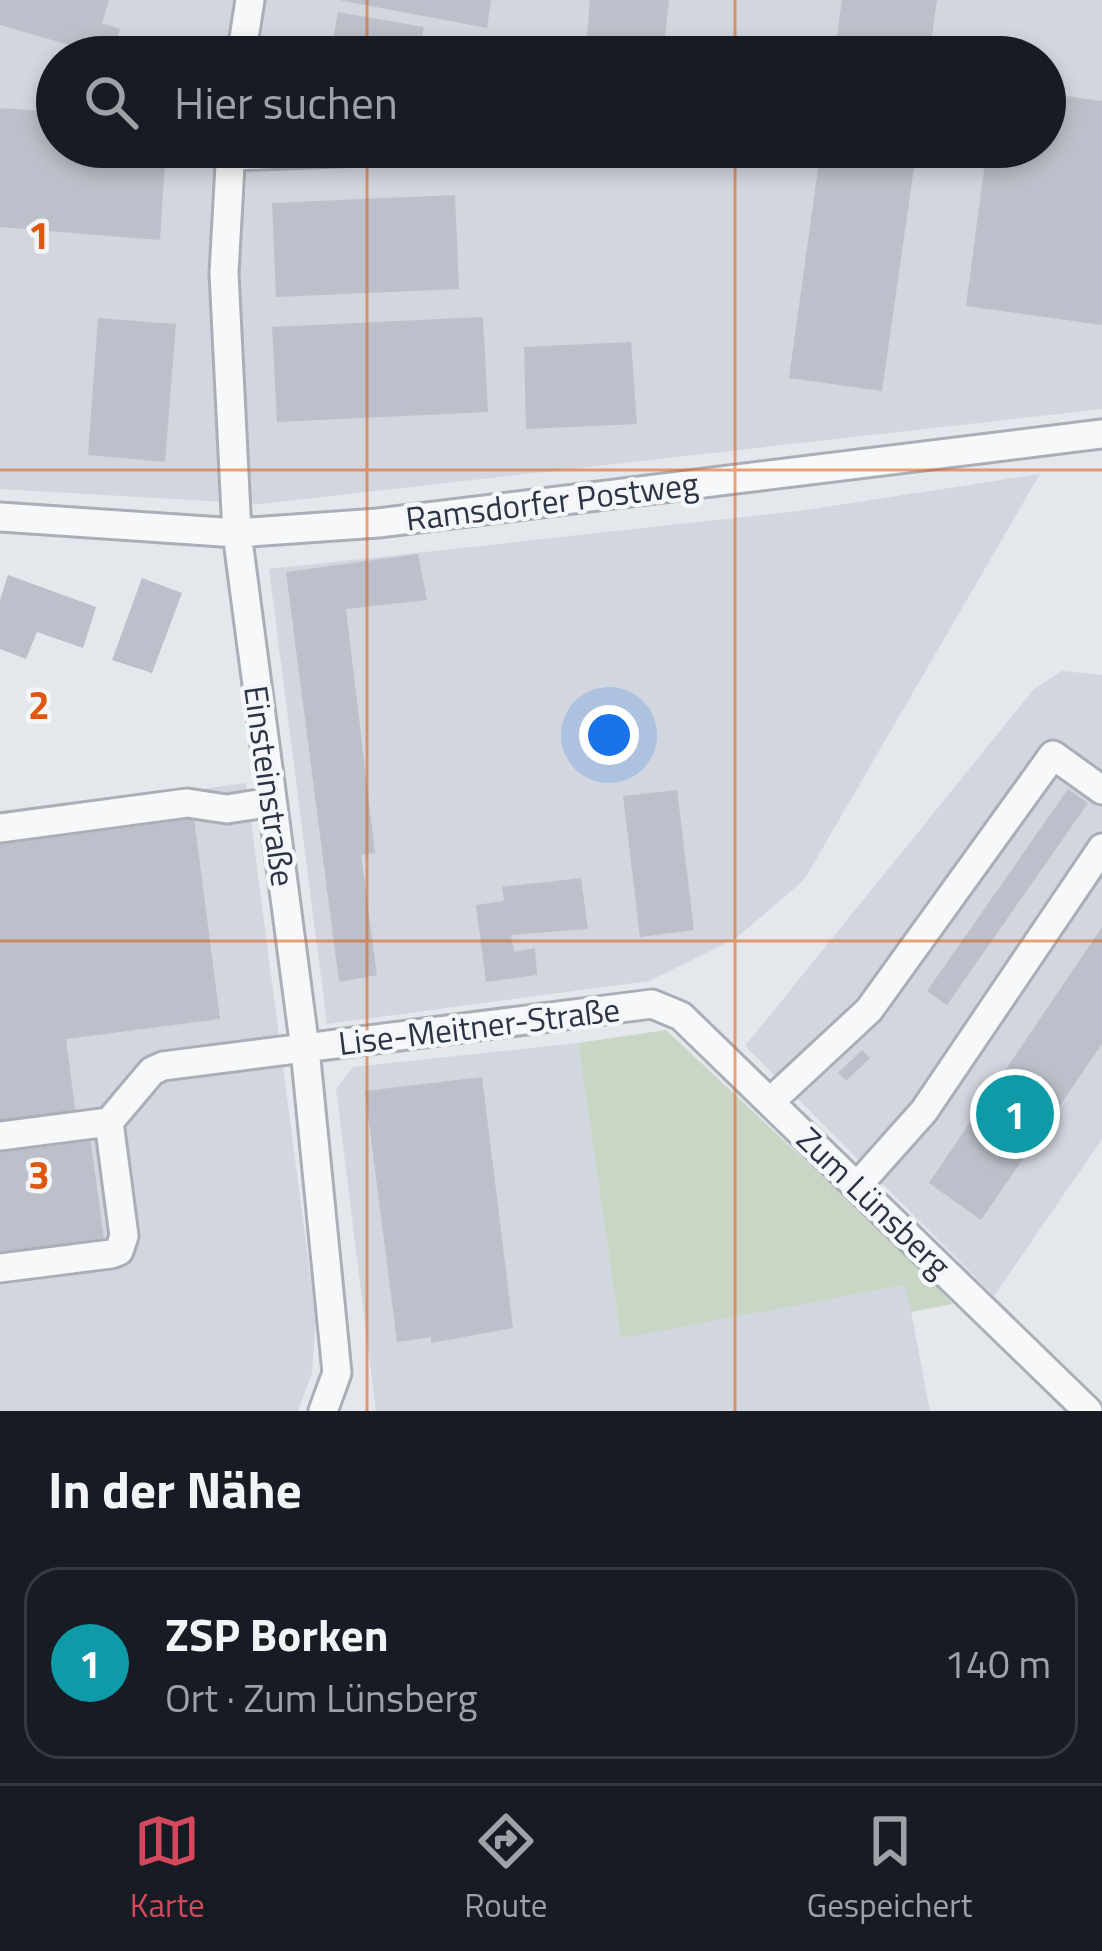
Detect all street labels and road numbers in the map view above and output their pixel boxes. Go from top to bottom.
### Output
street label: Ramsdorfer Postweg [403,458,701,544]
street label: Einsteinstraße [231,682,309,890]
street label: Lise-Meitner-Straße [335,984,623,1068]
street label: Zum Lünsberg [785,1115,963,1289]

